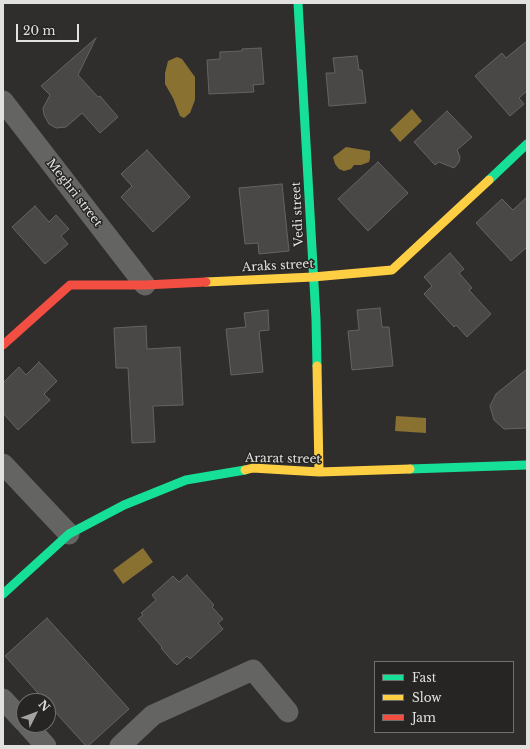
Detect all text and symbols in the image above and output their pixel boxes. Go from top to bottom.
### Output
scale bar [18,16,81,42]
text: 20 m [23,23,55,38]
street label: Meghri street [43,156,105,230]
street label: Vedi street [289,181,307,247]
street label: Araks street [242,257,314,275]
street label: Ararat street [245,451,321,467]
legend [374,661,514,733]
text: Fast [412,670,436,685]
text: Slow [412,690,441,705]
north arrow [16,693,56,733]
text: N [36,697,53,714]
text: Jam [412,710,436,725]

